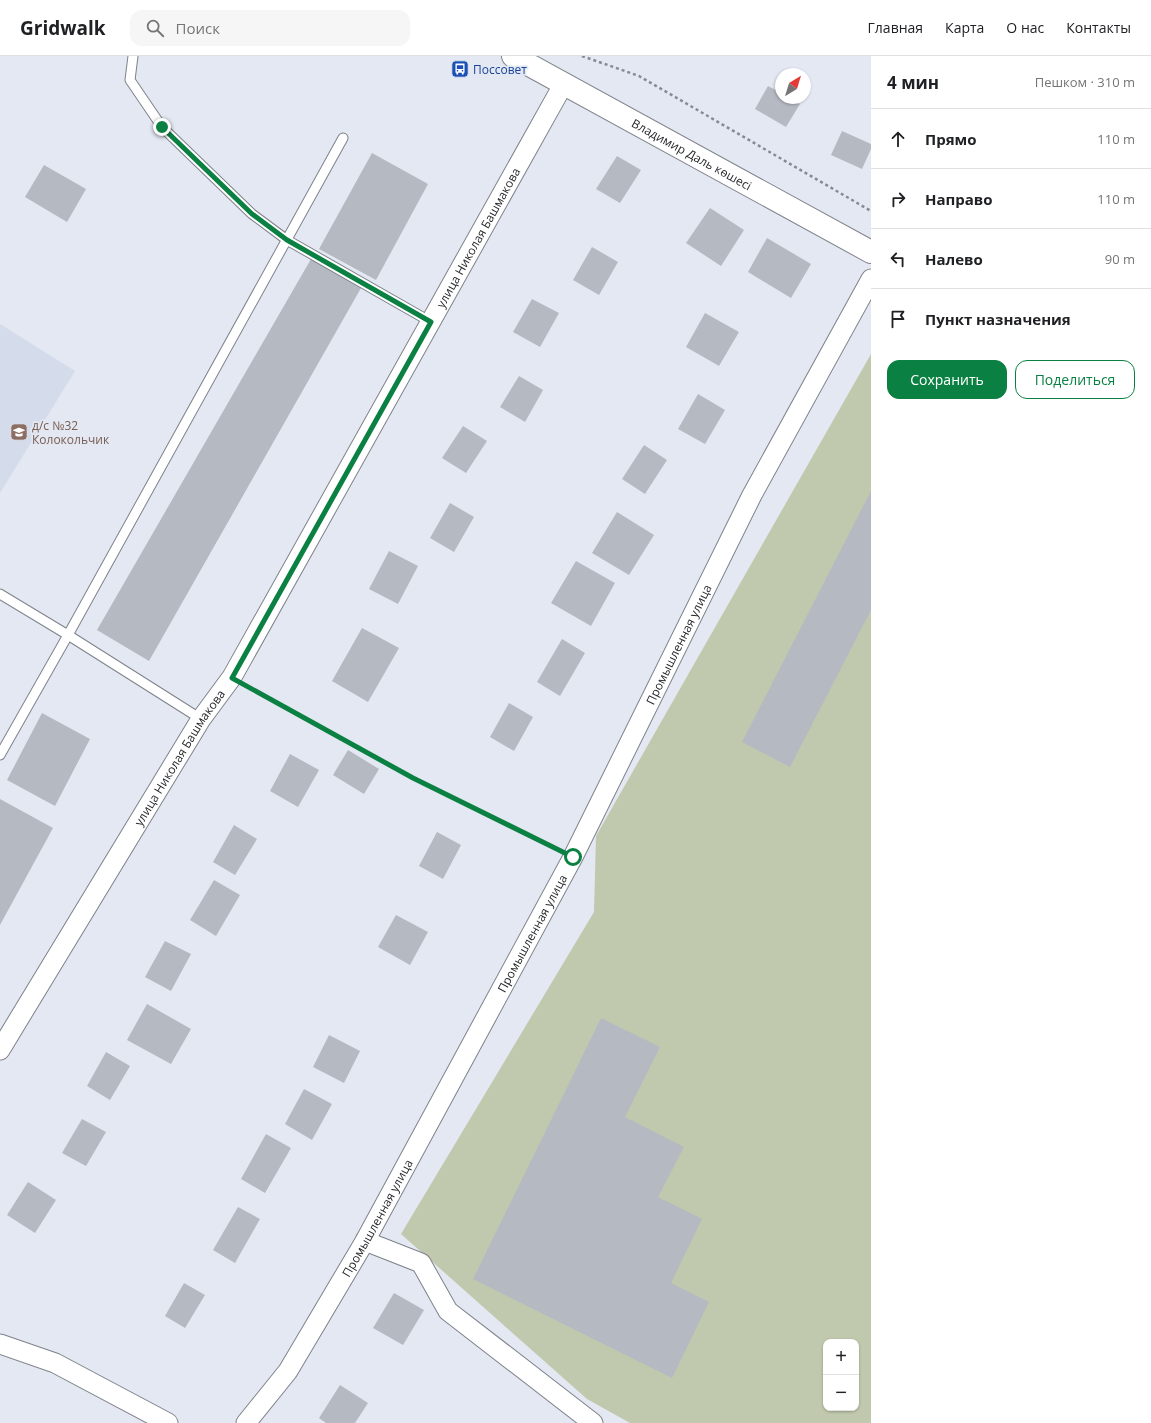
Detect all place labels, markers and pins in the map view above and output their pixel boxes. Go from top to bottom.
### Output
bus stop icon: Поссовет [450,59,470,79]
place label: Поссовет [473,61,527,78]
place label: д/с №32 Колокольчик [32,417,110,448]
school or university icon: д/с №32 Колокольчик [9,422,29,442]

